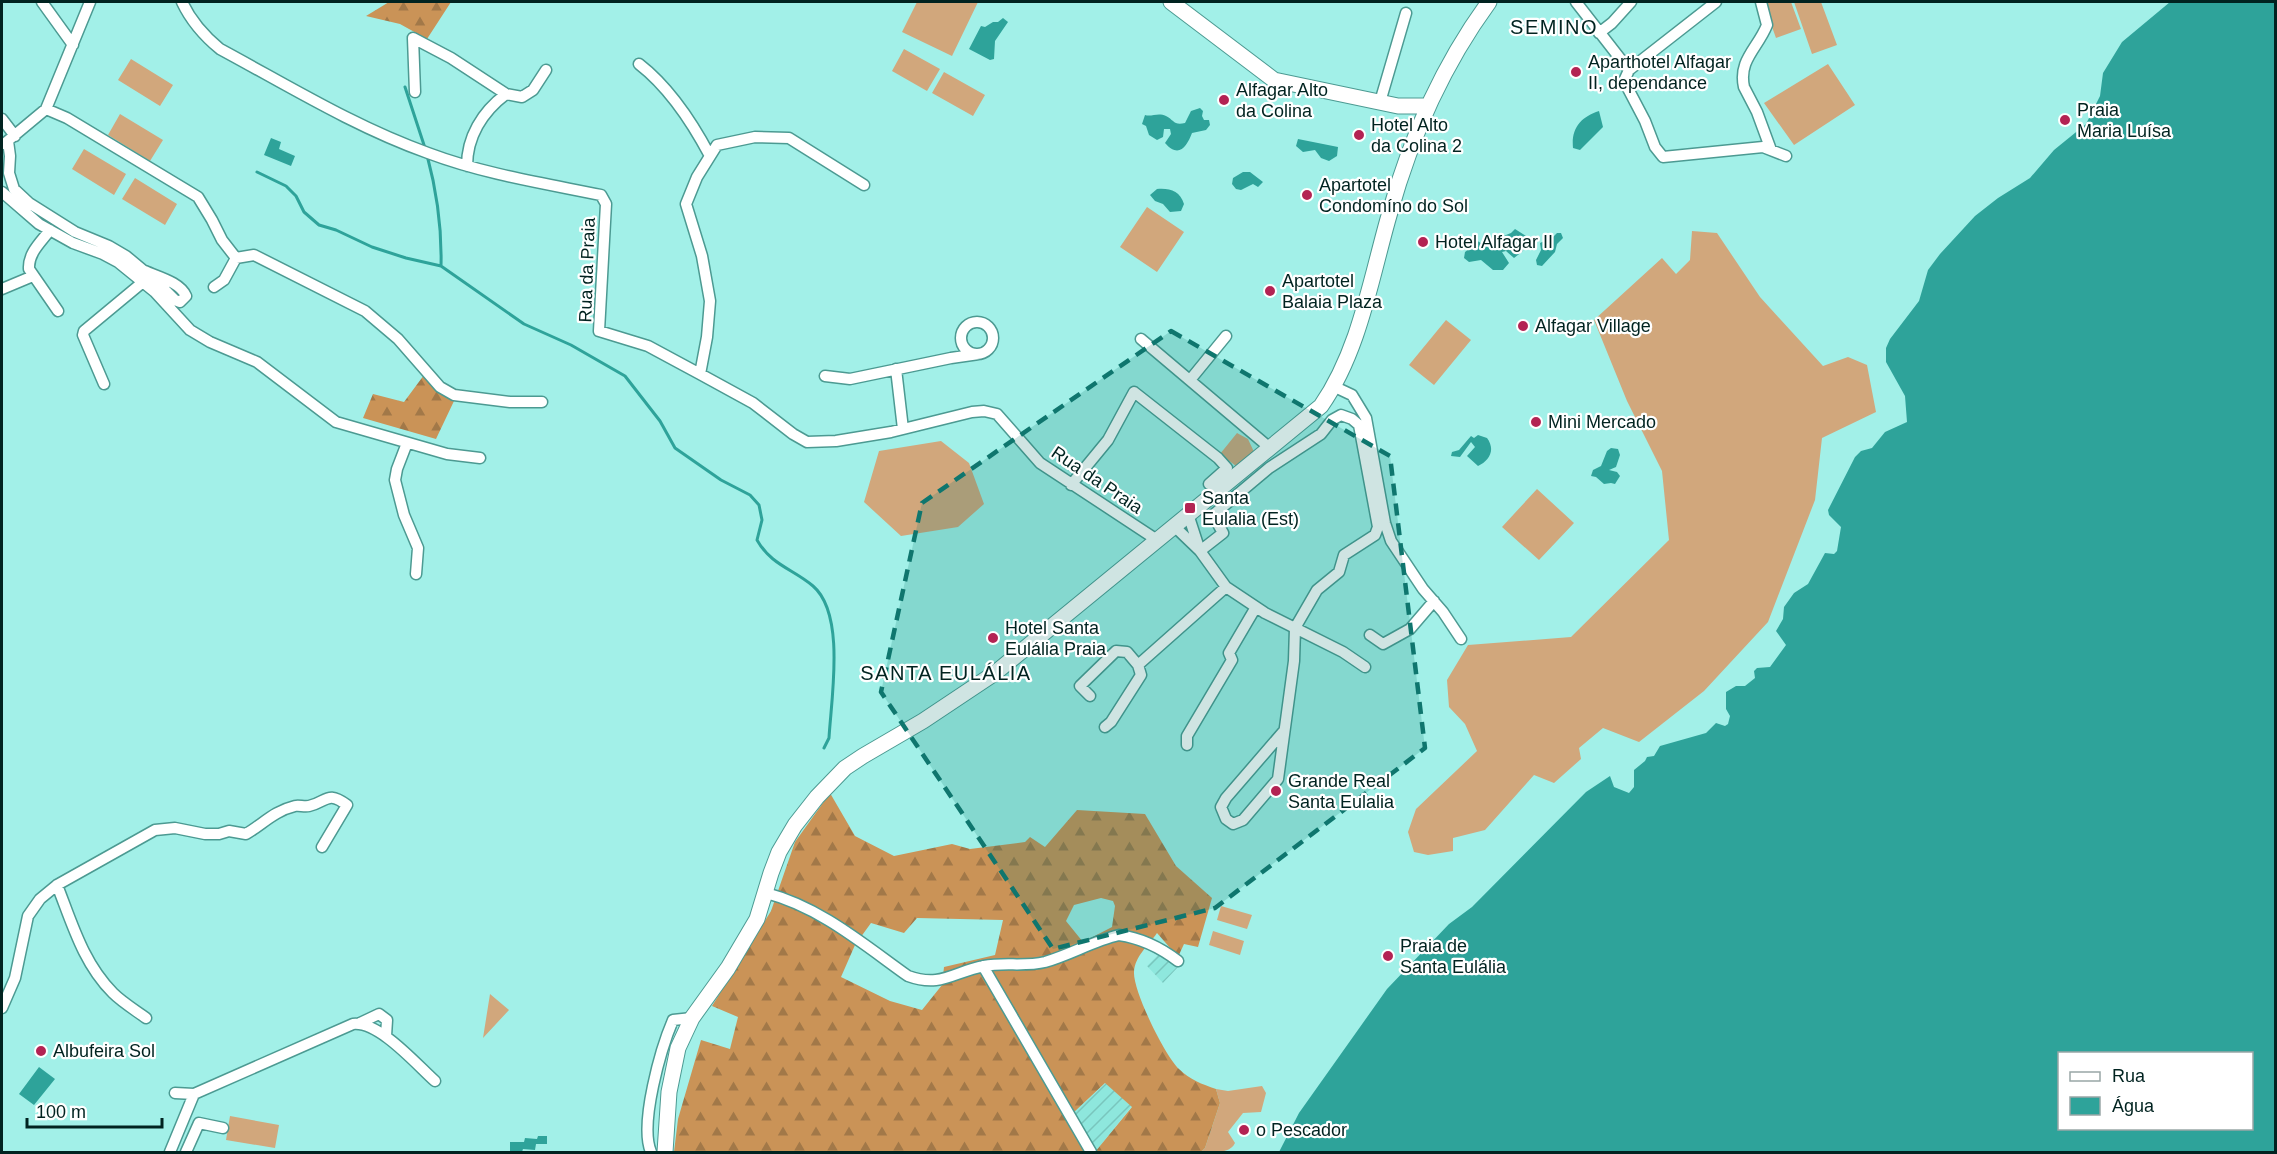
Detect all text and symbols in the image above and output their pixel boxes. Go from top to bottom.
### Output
district label: SEMINO [1510,16,1598,38]
place label: Aparthotel Alfagar II, dependance [1588,52,1731,93]
marker: Aparthotel Alfagar II, dependance [1569,65,1583,79]
place label: Alfagar Alto da Colina [1236,80,1328,121]
marker: Alfagar Alto da Colina [1217,93,1231,107]
place label: Praia Maria Luísa [2077,100,2172,141]
marker: Praia Maria Luísa [2058,113,2072,127]
place label: Hotel Alto da Colina 2 [1371,115,1462,156]
marker: Hotel Alto da Colina 2 [1352,128,1366,142]
place label: Apartotel Condomíno do Sol [1319,175,1468,216]
marker: Apartotel Condomíno do Sol [1300,188,1314,202]
street label: Rua da Praia [575,216,599,323]
place label: Hotel Alfagar II [1435,232,1553,252]
marker: Hotel Alfagar II [1416,235,1430,249]
place label: Apartotel Balaia Plaza [1282,271,1383,312]
marker: Apartotel Balaia Plaza [1263,284,1277,298]
place label: Alfagar Village [1535,316,1651,336]
marker: Alfagar Village [1516,319,1530,333]
place label: Mini Mercado [1548,412,1656,432]
marker: Mini Mercado [1529,415,1543,429]
street label: Rua da Praia [1048,442,1147,518]
place label: Santa Eulalia (Est) [1202,488,1299,529]
marker: Santa Eulalia (Est) [1183,501,1197,515]
place label: Hotel Santa Eulália Praia [1005,618,1107,659]
marker: Hotel Santa Eulália Praia [986,631,1000,645]
district label: SANTA EULÁLIA [860,662,1032,684]
place label: Grande Real Santa Eulalia [1288,771,1395,812]
marker: Grande Real Santa Eulalia [1269,784,1283,798]
place label: Praia de Santa Eulália [1400,936,1507,977]
marker: Praia de Santa Eulália [1381,949,1395,963]
place label: Albufeira Sol [53,1041,155,1061]
marker: Albufeira Sol [34,1044,48,1058]
legend [2058,1052,2253,1130]
text: Rua [2112,1066,2146,1086]
scale bar [27,1091,162,1129]
text: Água [2112,1096,2155,1116]
text: 100 m [36,1102,86,1122]
place label: o Pescador [1256,1120,1347,1140]
marker: o Pescador [1237,1123,1251,1137]

